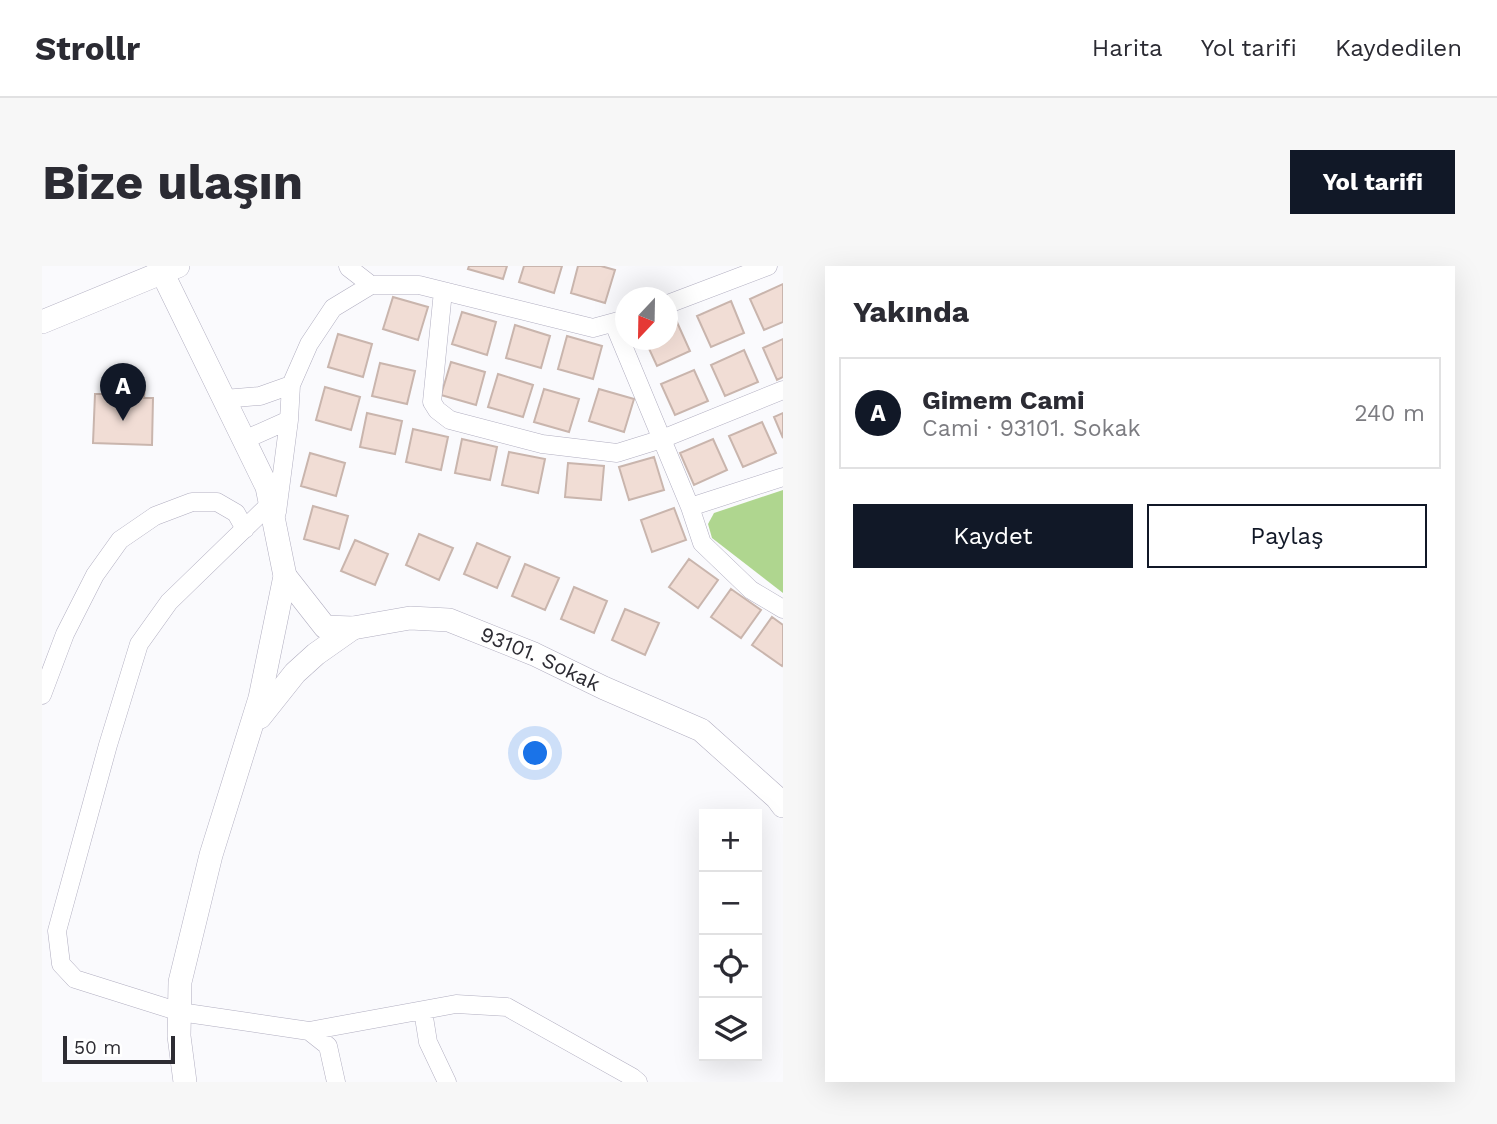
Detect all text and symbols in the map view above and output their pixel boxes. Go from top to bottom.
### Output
text: Strollr [35,29,140,68]
text: Harita [1092,34,1163,62]
text: Yol tarifi [1201,34,1297,62]
text: Kaydedilen [1335,34,1462,62]
button: Yol tarifi [1290,150,1455,214]
text: Bize ulaşın [42,153,303,211]
north arrow [615,287,678,350]
text: Yakında [853,294,969,329]
pin: A [100,363,146,421]
text: Gimem Cami [922,385,1085,415]
text: A [870,400,886,427]
text: 240 m [1354,400,1425,427]
text: Cami · 93101. Sokak [922,415,1140,442]
button: Kaydet [853,504,1133,568]
button: Paylaş [1147,504,1427,568]
street label: 93101. Sokak [477,621,605,696]
your location [518,736,552,770]
map controls [699,809,762,1061]
button: + [699,809,762,872]
button: − [699,872,762,935]
button: locate [699,935,762,998]
button: layers [699,998,762,1061]
scale bar [63,1033,175,1065]
text: 50 m [74,1036,121,1059]

